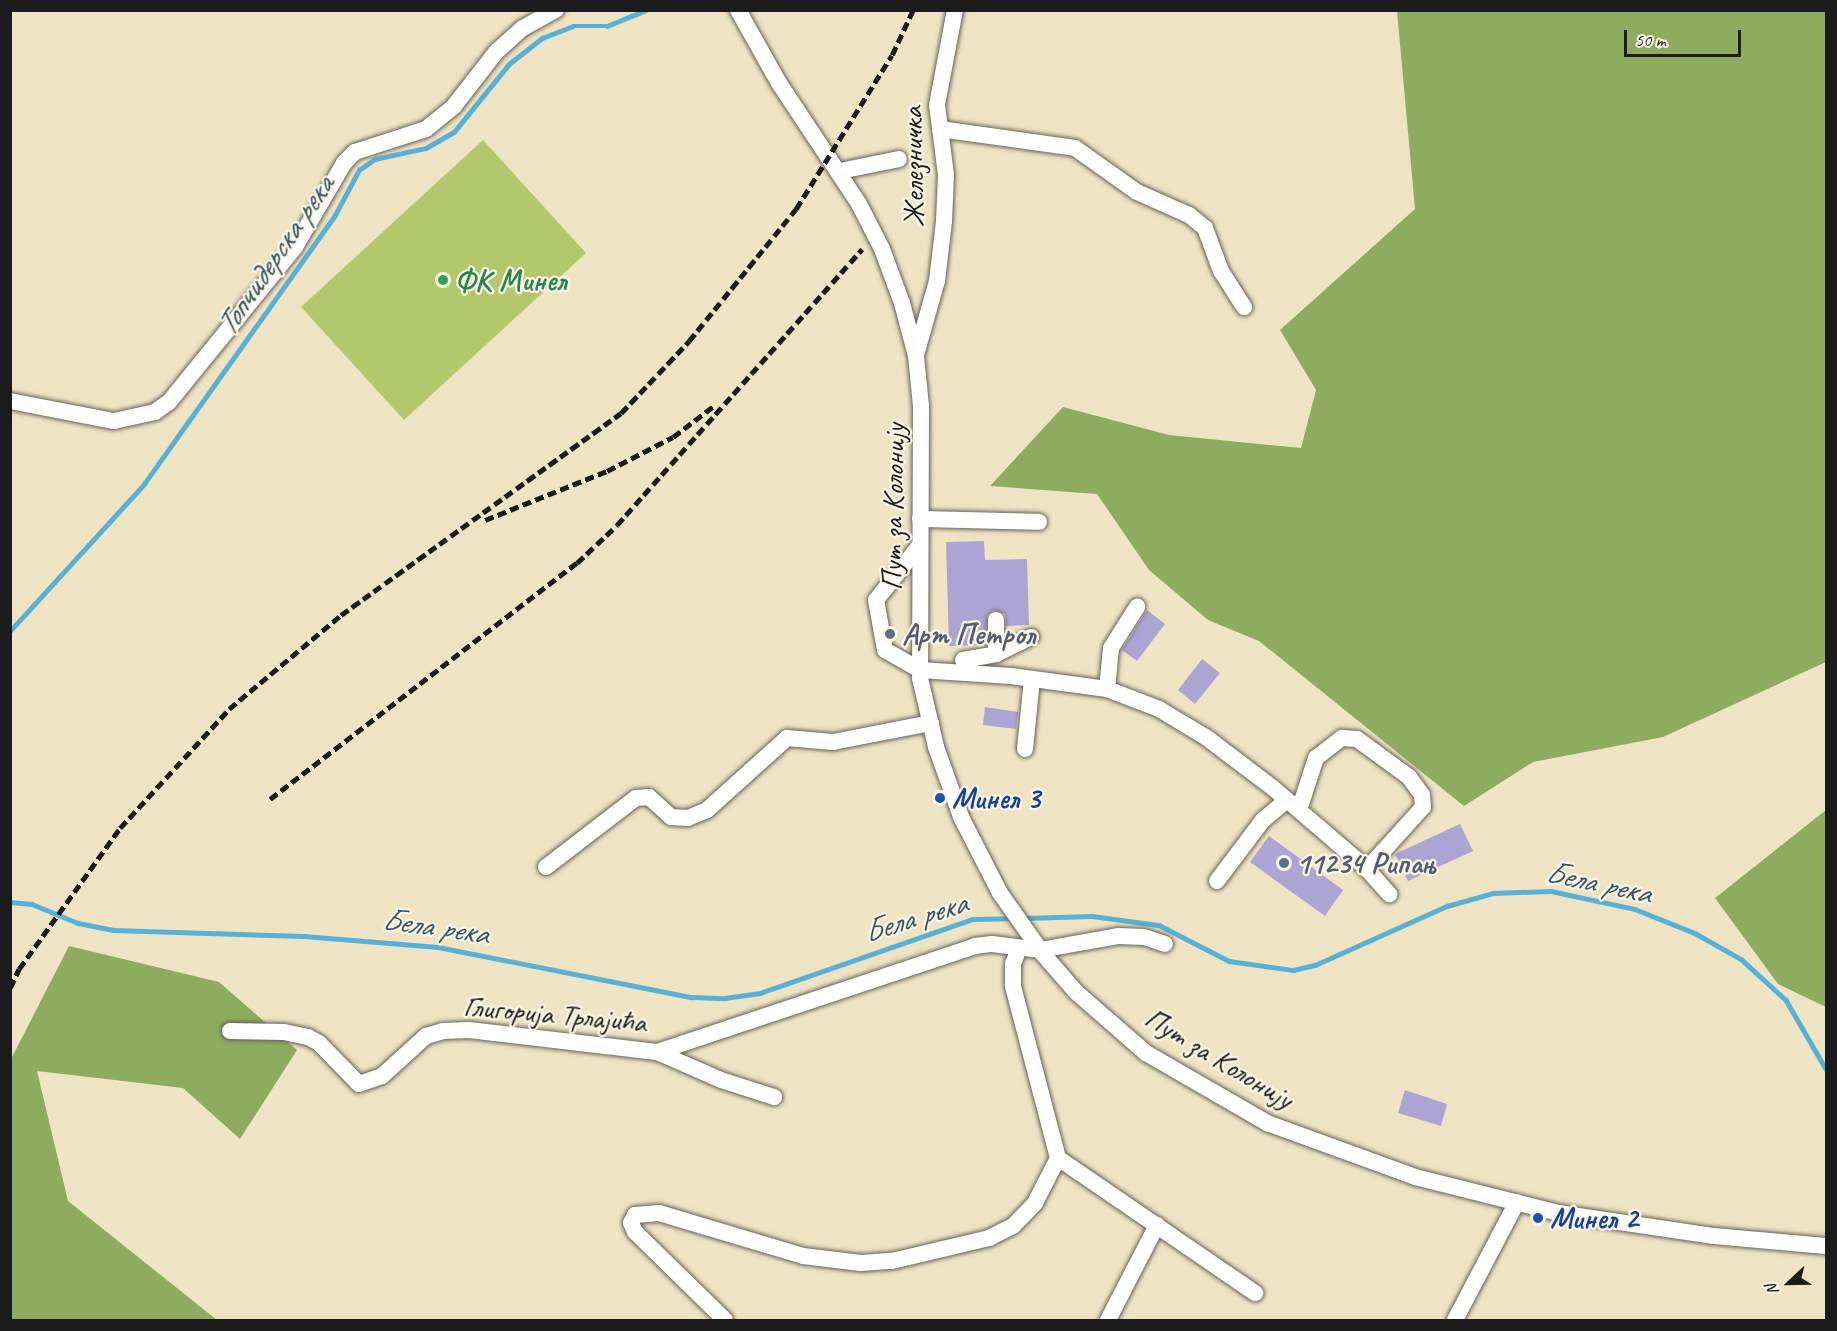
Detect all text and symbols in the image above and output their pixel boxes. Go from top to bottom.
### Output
scale bar [1627,18,1744,56]
text: 50 m [1635,29,1666,51]
street label: Железничка [894,106,932,228]
water label: Топчидерска река [208,169,342,343]
place label: ФК Минел [455,262,565,298]
marker: ФК Минел [436,273,450,287]
street label: Пут за Колонију [874,425,912,589]
place label: Арт Петрол [902,616,1035,652]
marker: Арт Петрол [883,627,897,641]
place label: Минел 3 [952,780,1040,816]
marker: Минел 3 [933,791,947,805]
place label: 11234 Рипањ [1296,845,1436,881]
water label: Бела река [1543,853,1653,913]
marker: 11234 Рипањ [1277,856,1291,870]
water label: Бела река [859,884,971,952]
water label: Бела река [380,901,490,953]
street label: Глигорија Трлајића [462,988,648,1040]
street label: Пут за Колонију [1140,1001,1298,1115]
place label: Минел 2 [1550,1200,1638,1236]
marker: Минел 2 [1531,1211,1545,1225]
north arrow [1759,1253,1819,1313]
text: N [1761,1281,1783,1298]

